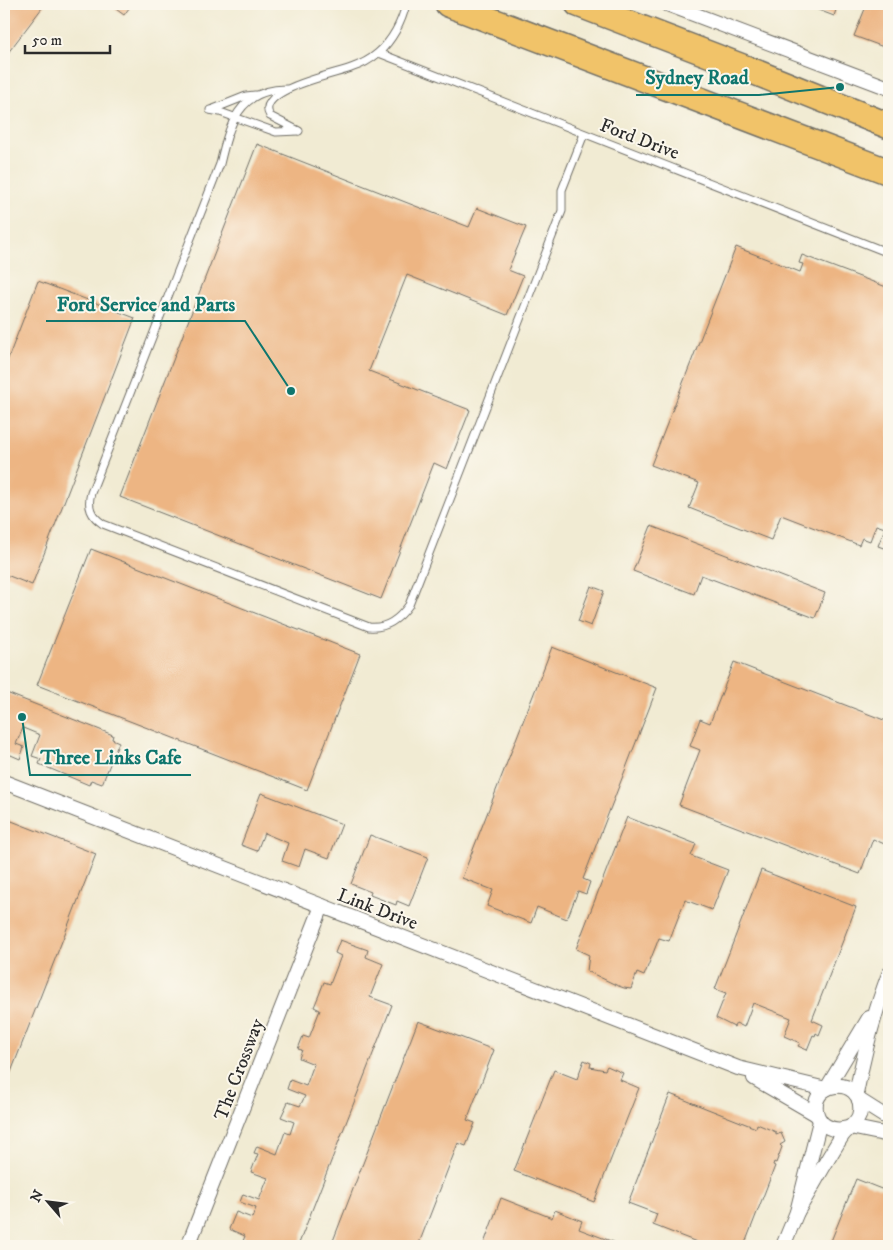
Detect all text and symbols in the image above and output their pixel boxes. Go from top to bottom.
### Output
scale bar [25,22,110,54]
text: 50 m [32,31,62,50]
callout: Sydney Road [636,60,759,95]
text: Sydney Road [645,66,750,91]
street label: Ford Drive [597,114,682,165]
callout: Ford Service and Parts [46,286,245,321]
text: Ford Service and Parts [57,293,235,318]
callout: Three Links Cafe [30,740,191,775]
text: Three Links Cafe [39,746,182,771]
street label: Link Drive [334,884,421,935]
street label: The Crossway [210,1015,270,1124]
north arrow [22,1178,72,1228]
text: N [27,1187,48,1206]

